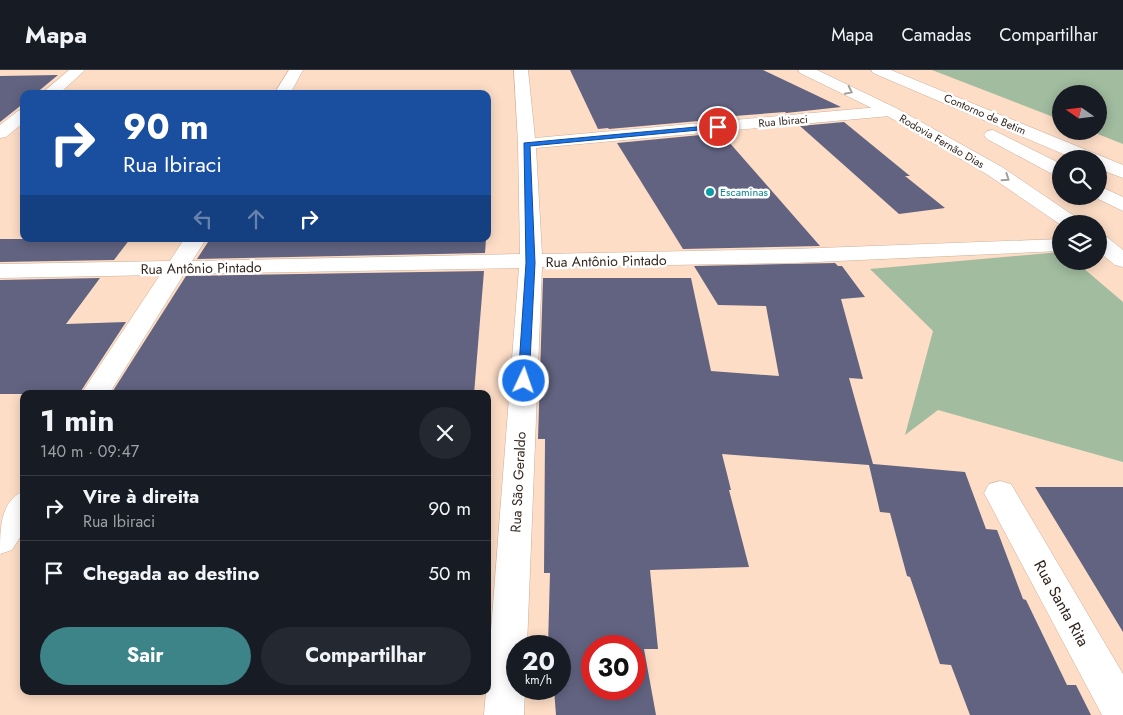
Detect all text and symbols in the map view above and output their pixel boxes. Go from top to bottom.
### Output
text: Mapa [25,17,87,52]
text: Mapa [831,22,873,48]
text: Camadas [901,22,971,48]
text: Compartilhar [999,22,1098,48]
one-way arrow [843,85,852,95]
north arrow [1052,85,1108,140]
map controls [1052,85,1107,270]
street label: Contorno de Betim [941,89,1029,139]
text: 90 m [123,102,209,152]
pin [697,106,739,148]
icon: right [40,110,105,175]
street label: Rodovia Fernão Dias [897,110,988,172]
street label: Rua Ibiraci [758,111,809,131]
icon: arrive [704,113,732,141]
text: Rua Ibiraci [123,148,222,180]
button: search [1052,150,1107,205]
one-way arrow [1000,172,1010,181]
place label: Escaminas [720,184,769,200]
marker: Escaminas [704,186,716,198]
icon: left [189,205,217,233]
icon: ahead [242,205,270,233]
icon: right [295,205,323,233]
button: layers [1052,215,1107,270]
street label: Rua Antônio Pintado [545,250,667,272]
street label: Rua Antônio Pintado [140,257,262,279]
position arrow [497,354,549,406]
text: 1 min [40,399,114,442]
button: close [419,407,471,459]
street label: Rua São Geraldo [505,431,531,533]
text: 140 m · 09:47 [40,440,139,463]
text: Vire à direita [83,483,199,510]
icon: right [40,494,68,522]
text: 90 m [428,495,471,522]
text: Rua Ibiraci [83,510,155,533]
street label: Rua Santa Rita [1028,556,1095,651]
icon: arrive [40,559,68,587]
text: Chegada ao destino [83,560,259,587]
text: 50 m [428,560,471,587]
button: Sair [40,627,251,685]
button: Compartilhar [261,627,471,685]
speed limit sign: 30 [581,635,646,700]
text: 20 [522,643,555,679]
text: km/h [525,671,552,689]

